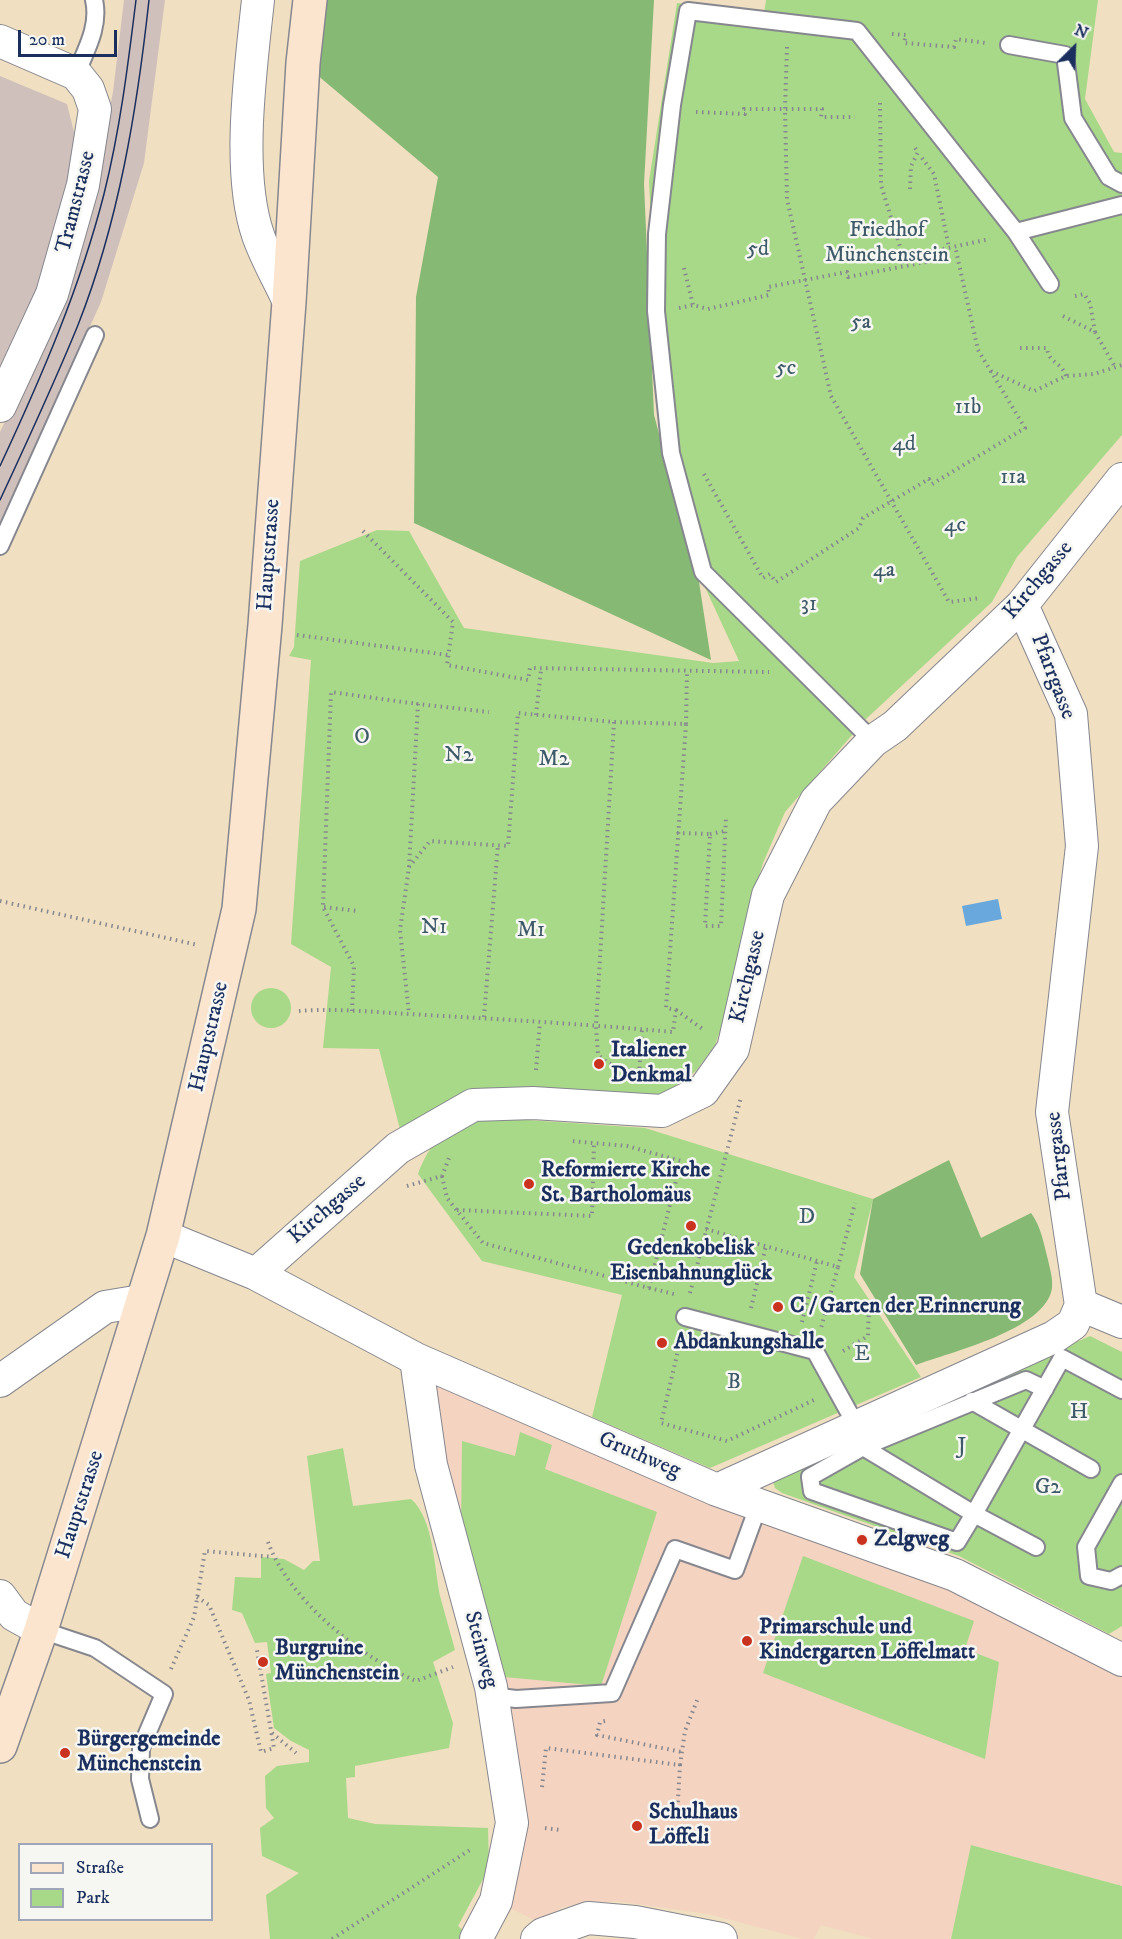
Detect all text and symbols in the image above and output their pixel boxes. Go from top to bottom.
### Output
scale bar [21,18,120,56]
north arrow [1044,18,1104,78]
text: N [1071,20,1091,43]
text: 20 m [29,29,65,51]
street label: Tramstrasse [52,148,102,256]
park label: Friedhof Münchenstein [825,218,949,270]
park label: 5d [747,237,769,263]
park label: 5a [851,310,871,336]
park label: 5c [776,356,796,382]
park label: 11b [955,395,981,421]
park label: 4d [892,432,916,458]
park label: 11a [1000,465,1026,491]
street label: Hauptstrasse [253,498,287,612]
park label: 4c [944,513,966,539]
street label: Kirchgasse [999,536,1079,626]
park label: 4a [873,558,895,584]
park label: 31 [801,592,817,618]
street label: Pfarrgasse [1024,631,1080,723]
park label: O [354,725,370,751]
park label: N2 [445,743,473,769]
park label: M2 [539,747,569,773]
park label: N1 [421,915,447,941]
park label: M1 [517,918,545,944]
street label: Kirchgasse [726,928,772,1026]
street label: Hauptstrasse [185,979,235,1095]
place label: Italiener Denkmal [611,1038,691,1090]
marker: Italiener Denkmal [592,1057,606,1071]
street label: Pfarrgasse [1041,1110,1079,1202]
place label: Reformierte Kirche St. Bartholomäus [541,1158,710,1210]
street label: Kirchgasse [284,1169,372,1251]
marker: Reformierte Kirche St. Bartholomäus [522,1177,536,1191]
park label: D [799,1205,815,1231]
marker: Gedenkobelisk Eisenbahnunglück [684,1219,698,1233]
place label: Gedenkobelisk Eisenbahnunglück [610,1236,772,1288]
place label: C / Garten der Erinnerung [790,1294,1021,1320]
marker: C / Garten der Erinnerung [771,1300,785,1314]
place label: Abdankungshalle [674,1330,824,1356]
marker: Abdankungshalle [655,1336,669,1350]
park label: E [854,1342,870,1368]
park label: B [727,1370,741,1396]
park label: H [1070,1400,1088,1426]
street label: Gruthweg [594,1427,684,1485]
park label: J [958,1434,966,1460]
street label: Hauptstrasse [51,1448,111,1562]
park label: G2 [1035,1475,1061,1501]
place label: Zelgweg [874,1527,949,1553]
marker: Zelgweg [855,1533,869,1547]
street label: Steinweg [457,1609,503,1691]
place label: Primarschule und Kindergarten Löffelmatt [759,1615,975,1666]
marker: Primarschule und Kindergarten Löffelmatt [740,1634,754,1648]
place label: Burgruine Münchenstein [275,1636,399,1688]
marker: Burgruine Münchenstein [256,1655,270,1669]
place label: Bürgergemeinde Münchenstein [77,1727,220,1778]
marker: Bürgergemeinde Münchenstein [58,1746,72,1760]
place label: Schulhaus Löffeli [649,1800,738,1852]
marker: Schulhaus Löffeli [630,1819,644,1833]
legend [18,1843,213,1921]
text: Straße [76,1857,124,1879]
text: Park [76,1887,110,1909]

